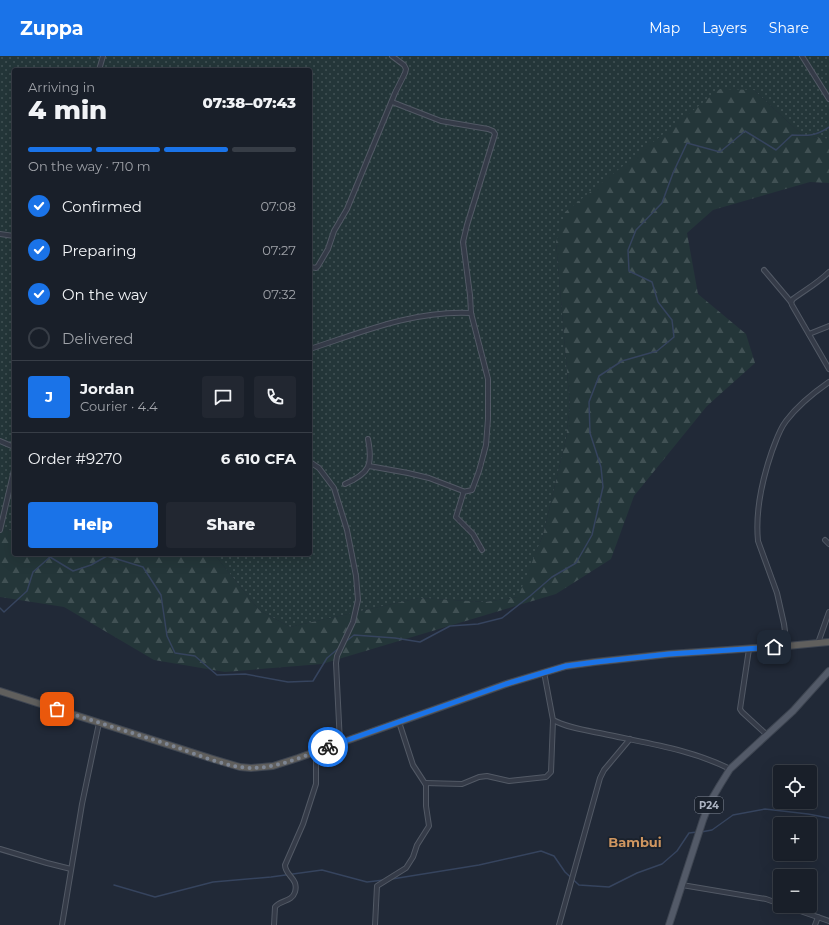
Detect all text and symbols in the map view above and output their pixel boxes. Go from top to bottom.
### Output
text: Zuppa [20,17,84,40]
text: Map [649,19,680,37]
text: Layers [702,19,747,37]
text: Share [769,19,809,37]
text: Arriving in [28,79,95,95]
text: 07:38–07:43 [203,93,296,112]
text: 4 min [28,94,107,126]
text: On the way · 710 m [28,158,150,174]
icon: check [28,195,50,217]
text: Confirmed [62,197,142,216]
text: 07:08 [260,198,296,214]
icon: check [28,239,50,261]
text: Preparing [62,241,137,260]
text: 07:27 [262,242,296,258]
icon: check [28,283,50,305]
text: On the way [62,285,147,304]
text: 07:32 [263,286,296,302]
text: Delivered [62,329,134,348]
button: chat [202,376,244,418]
button: phone [254,376,296,418]
text: Jordan [80,379,134,398]
text: J [45,387,53,406]
text: Courier · 4.4 [80,398,158,414]
text: Order #9270 [28,449,122,468]
text: 6 610 CFA [221,449,296,468]
button: Help [28,502,158,548]
button: Share [166,502,296,548]
pin [757,630,791,664]
icon: home [763,636,785,658]
pin [40,692,74,726]
icon: bag [46,698,68,720]
courier [308,727,348,767]
icon: bike [317,736,339,758]
map controls [773,765,817,913]
button: locate [773,765,817,809]
road number: P24 [695,797,723,813]
button: + [773,817,817,861]
district label: Bambui [608,834,662,850]
button: − [773,869,817,913]

